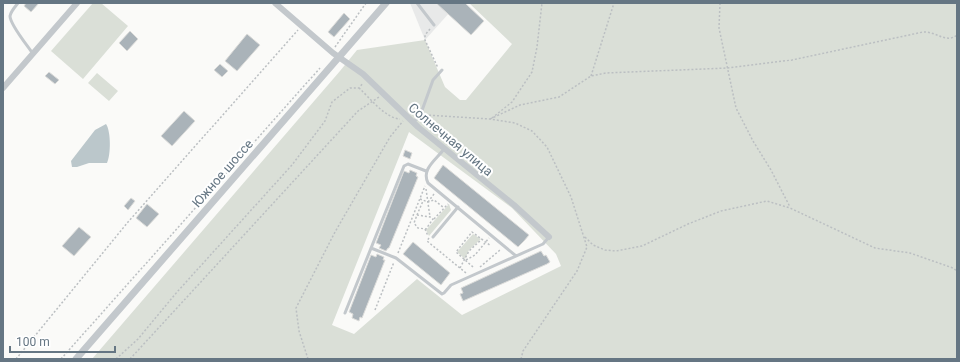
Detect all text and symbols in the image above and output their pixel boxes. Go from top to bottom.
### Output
street label: Солнечная улица [405,100,496,179]
street label: Южное шоссе [189,136,256,210]
scale bar [10,328,115,354]
text: 100 m [16,335,50,349]

